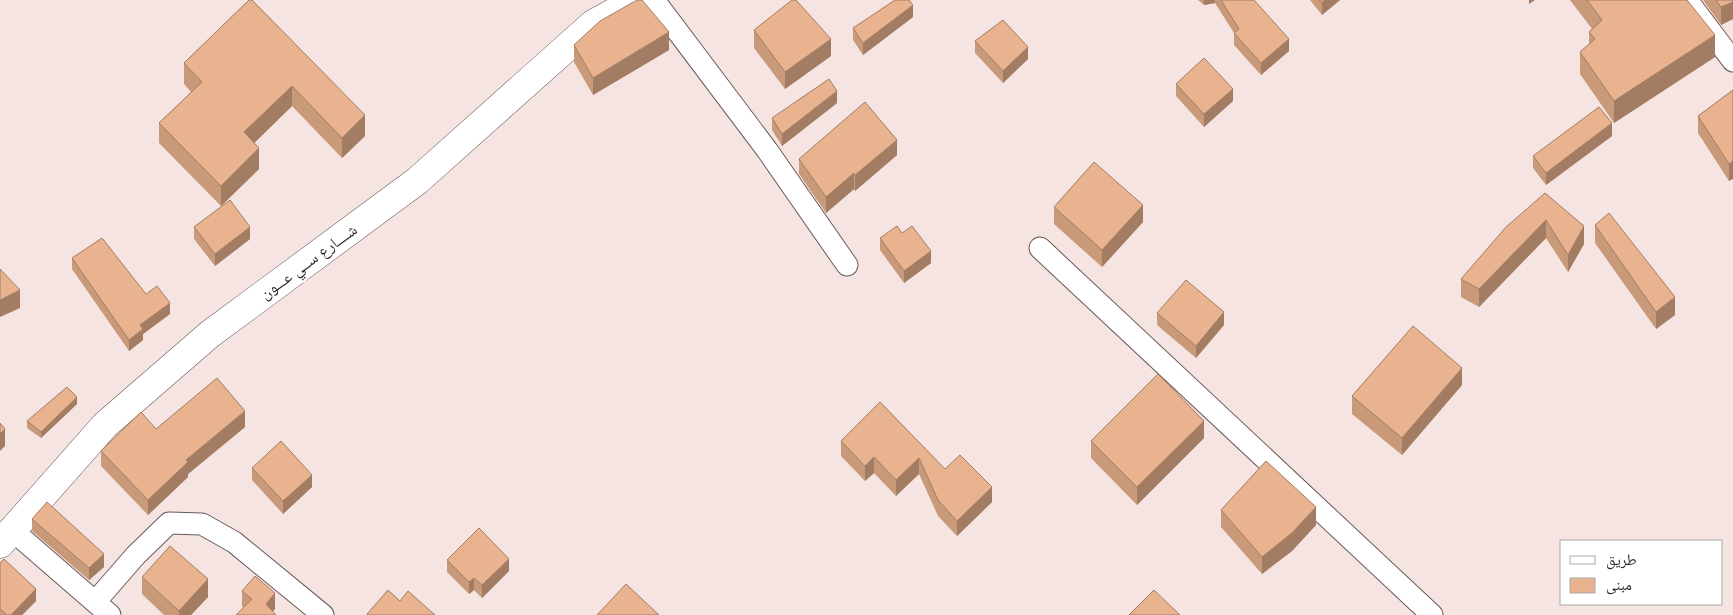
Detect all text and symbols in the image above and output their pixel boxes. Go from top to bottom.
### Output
street label: شــــارع ســي عـــون [255,219,362,305]
legend [1560,540,1723,605]
text: طريق [1606,550,1637,570]
text: مبنى [1606,575,1632,595]

